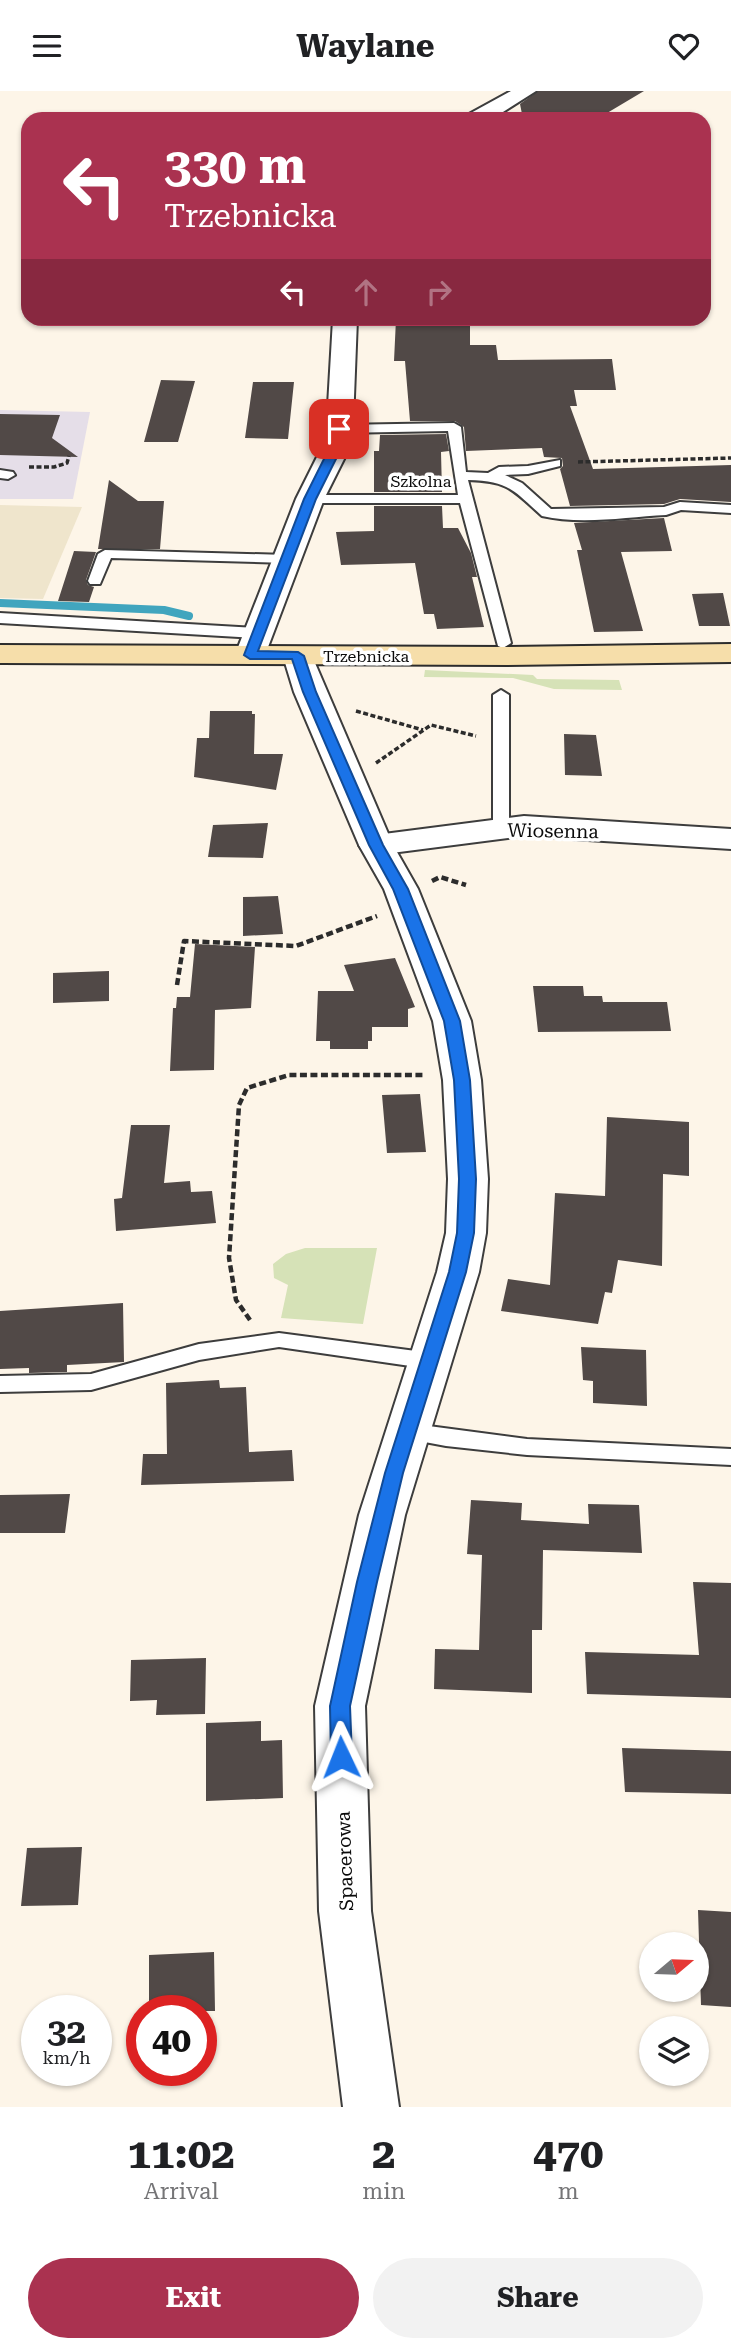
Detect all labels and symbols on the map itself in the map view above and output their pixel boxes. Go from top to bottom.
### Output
pin [309,399,369,459]
street label: Szkolna [391,472,452,491]
street label: Trzebnicka [323,647,409,666]
street label: Wiosenna [507,819,599,843]
position arrow [304,1720,378,1794]
street label: Spacerowa [332,1810,358,1911]
north arrow [639,1932,709,2002]
speed limit sign: 40 [126,1995,217,2086]

